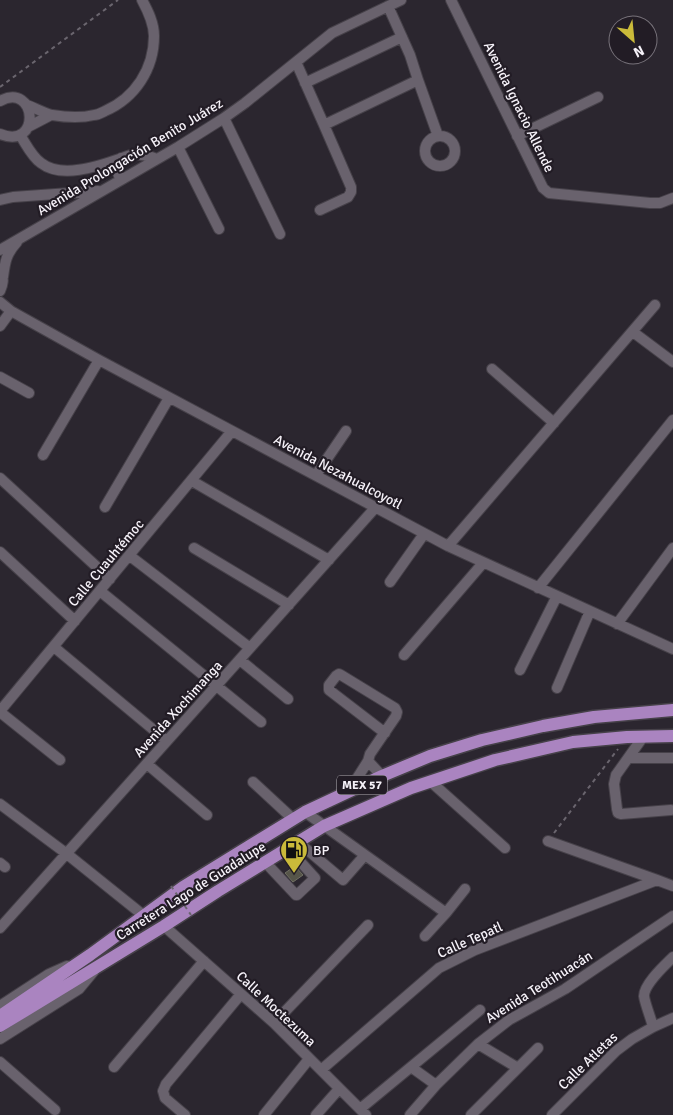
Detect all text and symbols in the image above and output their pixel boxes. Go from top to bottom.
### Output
north arrow [608,15,658,65]
street label: Avenida Ignacio Allende [480,39,558,175]
text: N [630,41,647,61]
street label: Avenida Prolongación Benito Juárez [34,95,226,219]
street label: Avenida Nezahualcoyotl [271,431,405,513]
street label: Calle Cuauhtémoc [65,516,148,610]
street label: Avenida Xochimanga [130,657,226,761]
road number: MEX 57 [337,776,387,794]
fuel station icon: BP [279,835,309,874]
street label: Carretera Lago de Guadalupe [113,838,269,944]
place label: BP [313,842,329,859]
street label: Calle Tepatl [435,918,505,962]
street label: Avenida Teotihuacán [482,947,596,1027]
street label: Calle Moctezuma [233,968,319,1050]
street label: Calle Atletas [555,1029,621,1093]

